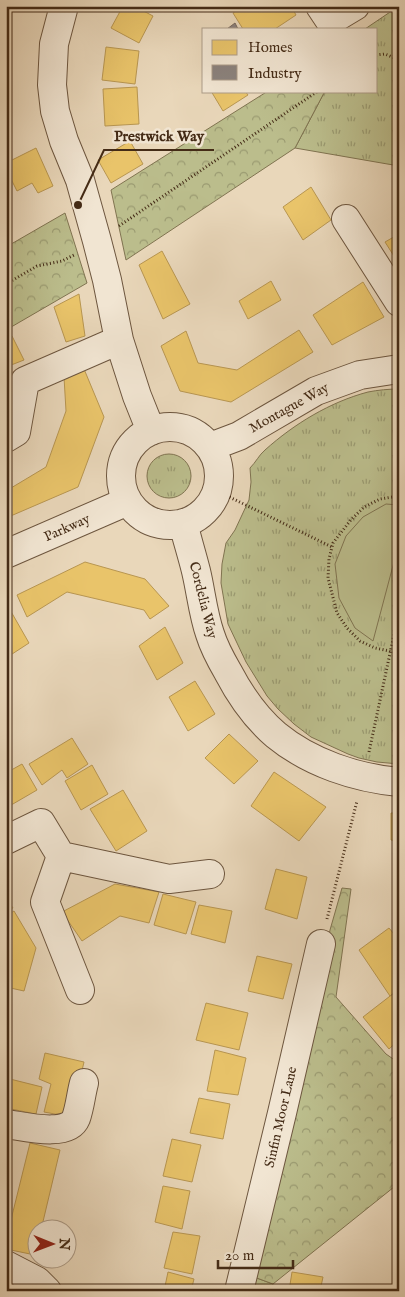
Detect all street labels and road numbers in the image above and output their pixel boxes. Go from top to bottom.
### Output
street label: Montague Way [246,379,332,437]
street label: Parkway [41,510,93,546]
street label: Cordelia Way [185,560,221,640]
street label: Sinfin Moor Lane [261,1064,302,1169]

